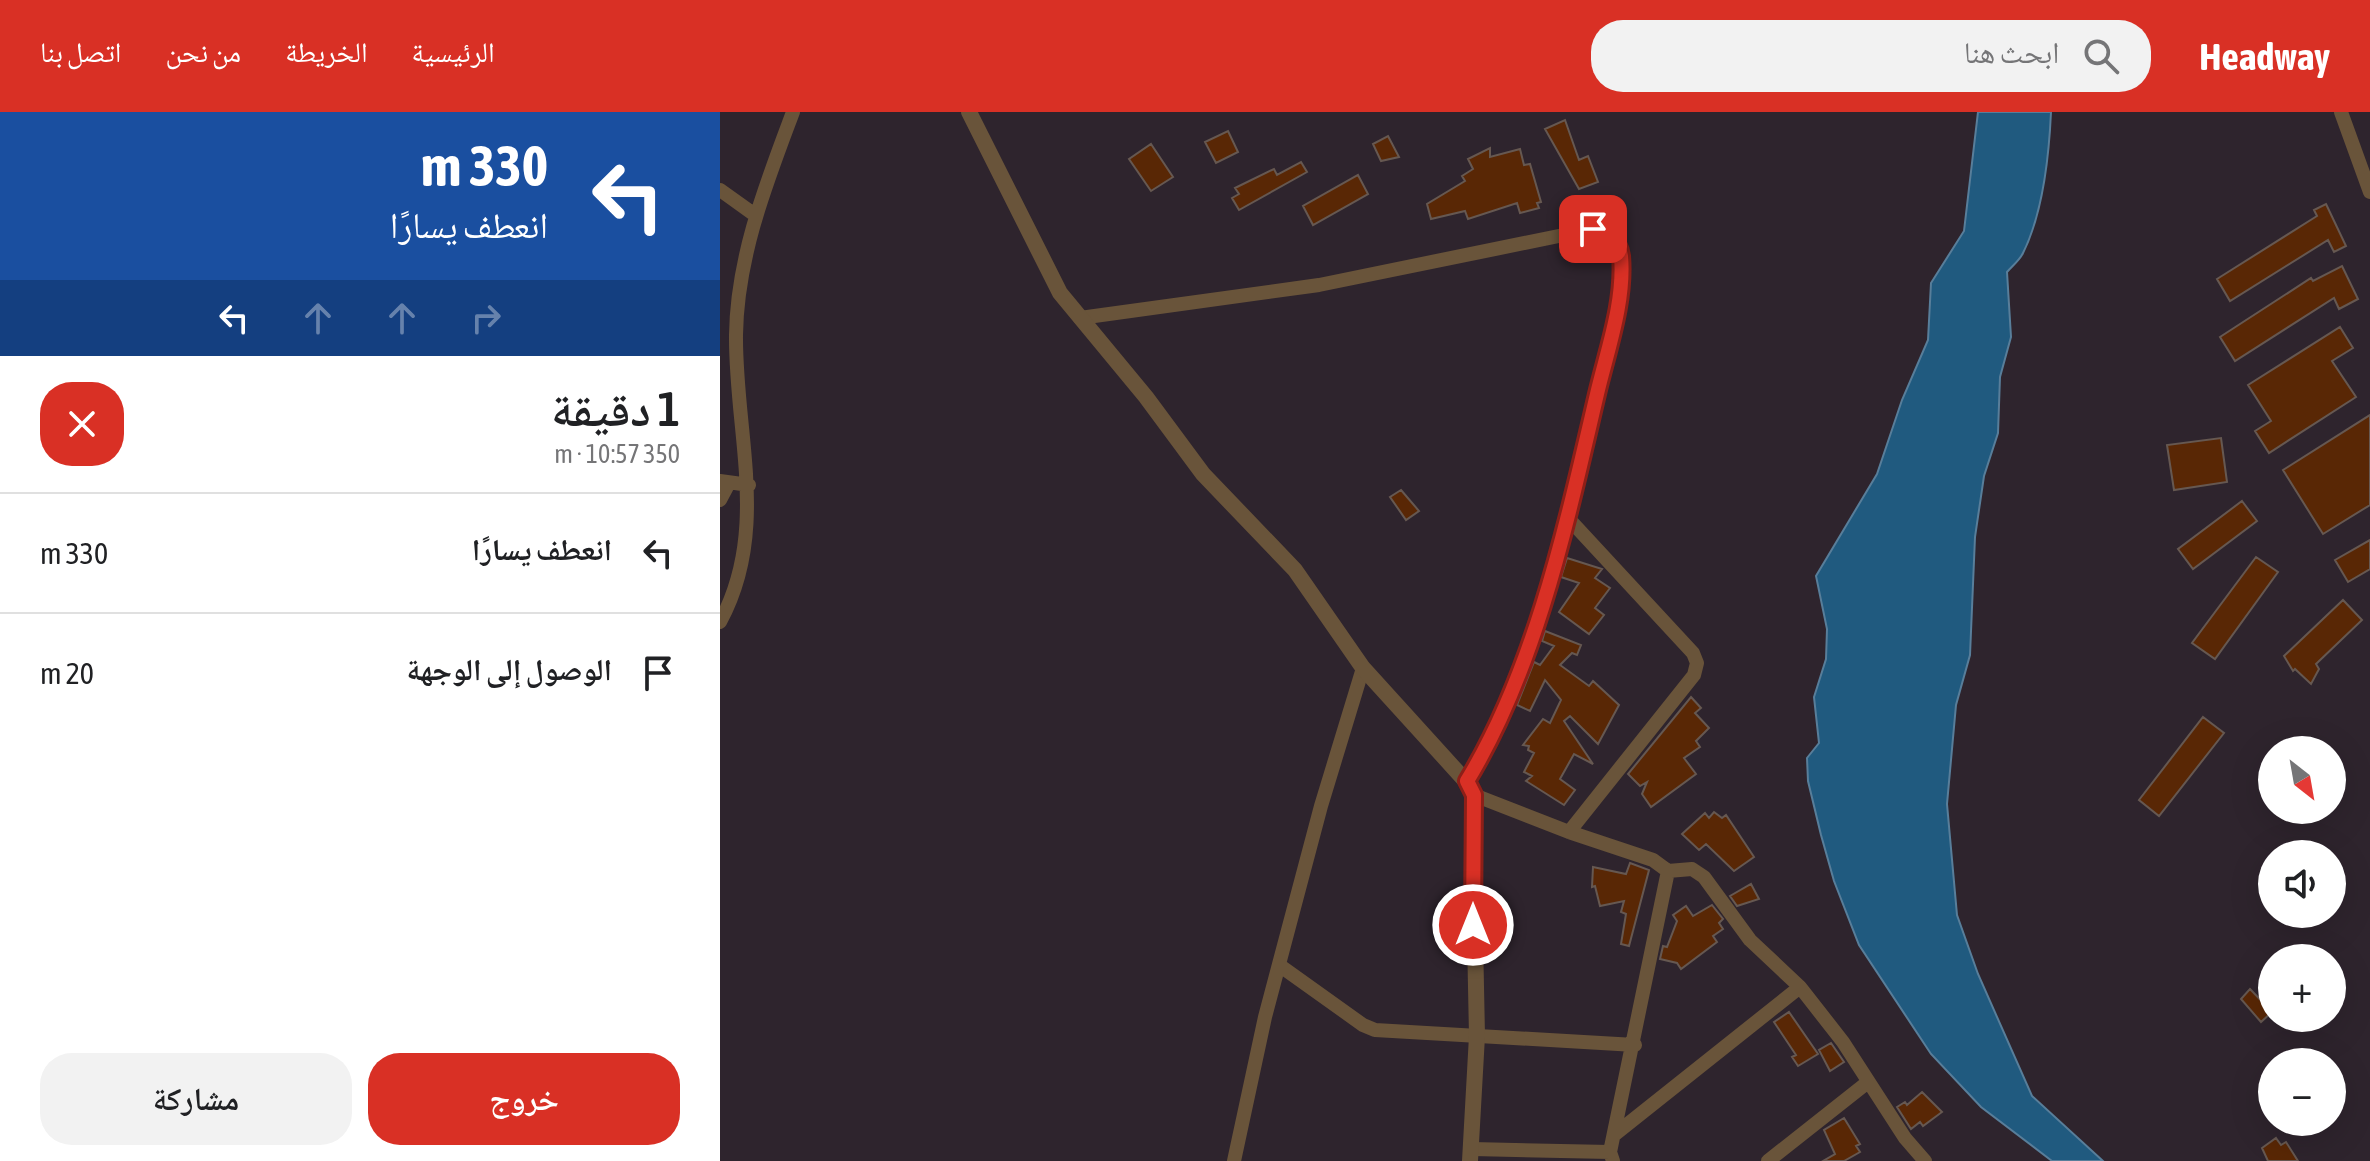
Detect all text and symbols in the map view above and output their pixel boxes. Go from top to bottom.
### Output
search box [1591,20,2151,92]
icon: search [2079,34,2123,78]
text: ابحث هنا [1964,35,2059,69]
text: Headway [2199,35,2330,78]
text: اتصل بنا [40,36,121,68]
text: من نحن [165,36,241,68]
text: الخريطة [285,36,368,68]
text: الرئيسية [412,36,495,68]
text: 330 m [421,134,548,198]
icon: left [576,144,680,248]
pin [1559,195,1627,263]
text: انعطف يسارًا [390,204,548,246]
icon: arrive [1571,207,1615,251]
icon: left [212,296,256,340]
icon: ahead [296,296,340,340]
icon: ahead [380,296,424,340]
icon: right [464,296,508,340]
text: 1 دقيقة [551,381,680,436]
button: close [40,382,124,466]
text: 350 m · 10:57 [554,439,680,469]
icon: left [636,531,680,575]
text: انعطف يسارًا [472,532,612,566]
text: 330 m [40,536,108,570]
icon: arrive [636,651,680,695]
text: الوصول إلى الوجهة [407,652,612,686]
text: 20 m [40,656,94,690]
north arrow [2258,736,2346,824]
map controls [2258,736,2346,1136]
button: sound [2258,840,2346,928]
position arrow [1431,883,1515,967]
button: + [2258,944,2346,1032]
button: − [2258,1048,2346,1136]
button: مشاركة [40,1053,352,1145]
button: خروج [368,1053,680,1145]

